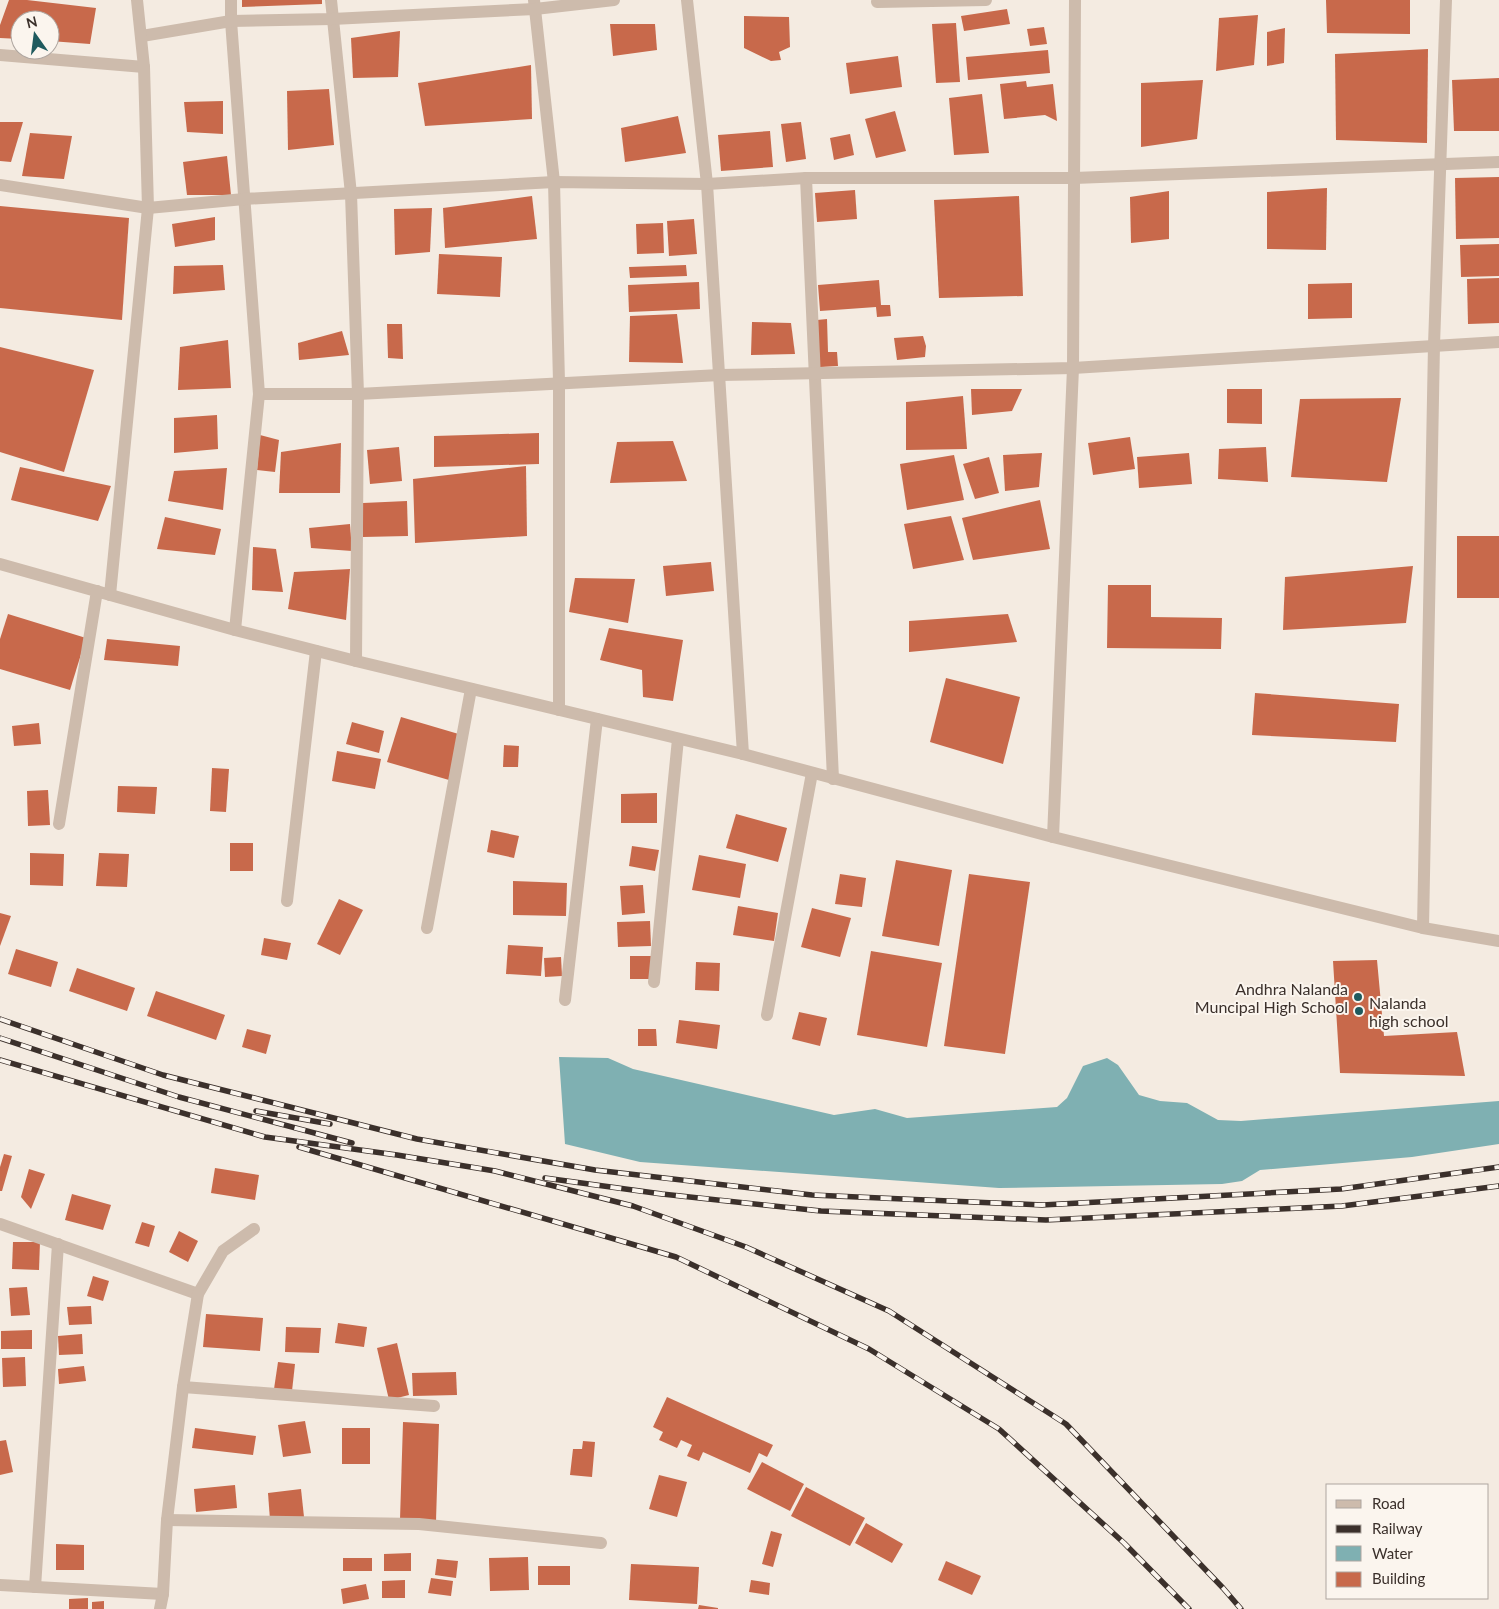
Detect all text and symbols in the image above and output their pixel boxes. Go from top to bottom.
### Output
north arrow [10,10,60,60]
text: N [24,12,39,31]
place label: Andhra Nalanda Muncipal High School [1195,979,1348,1016]
marker: Andhra Nalanda Muncipal High School [1352,991,1364,1003]
place label: Nalanda high school [1369,993,1449,1030]
marker: Nalanda high school [1353,1005,1365,1017]
legend [1326,1484,1489,1599]
text: Road [1372,1494,1405,1512]
text: Railway [1372,1519,1423,1537]
text: Water [1372,1544,1413,1562]
text: Building [1372,1569,1425,1587]

